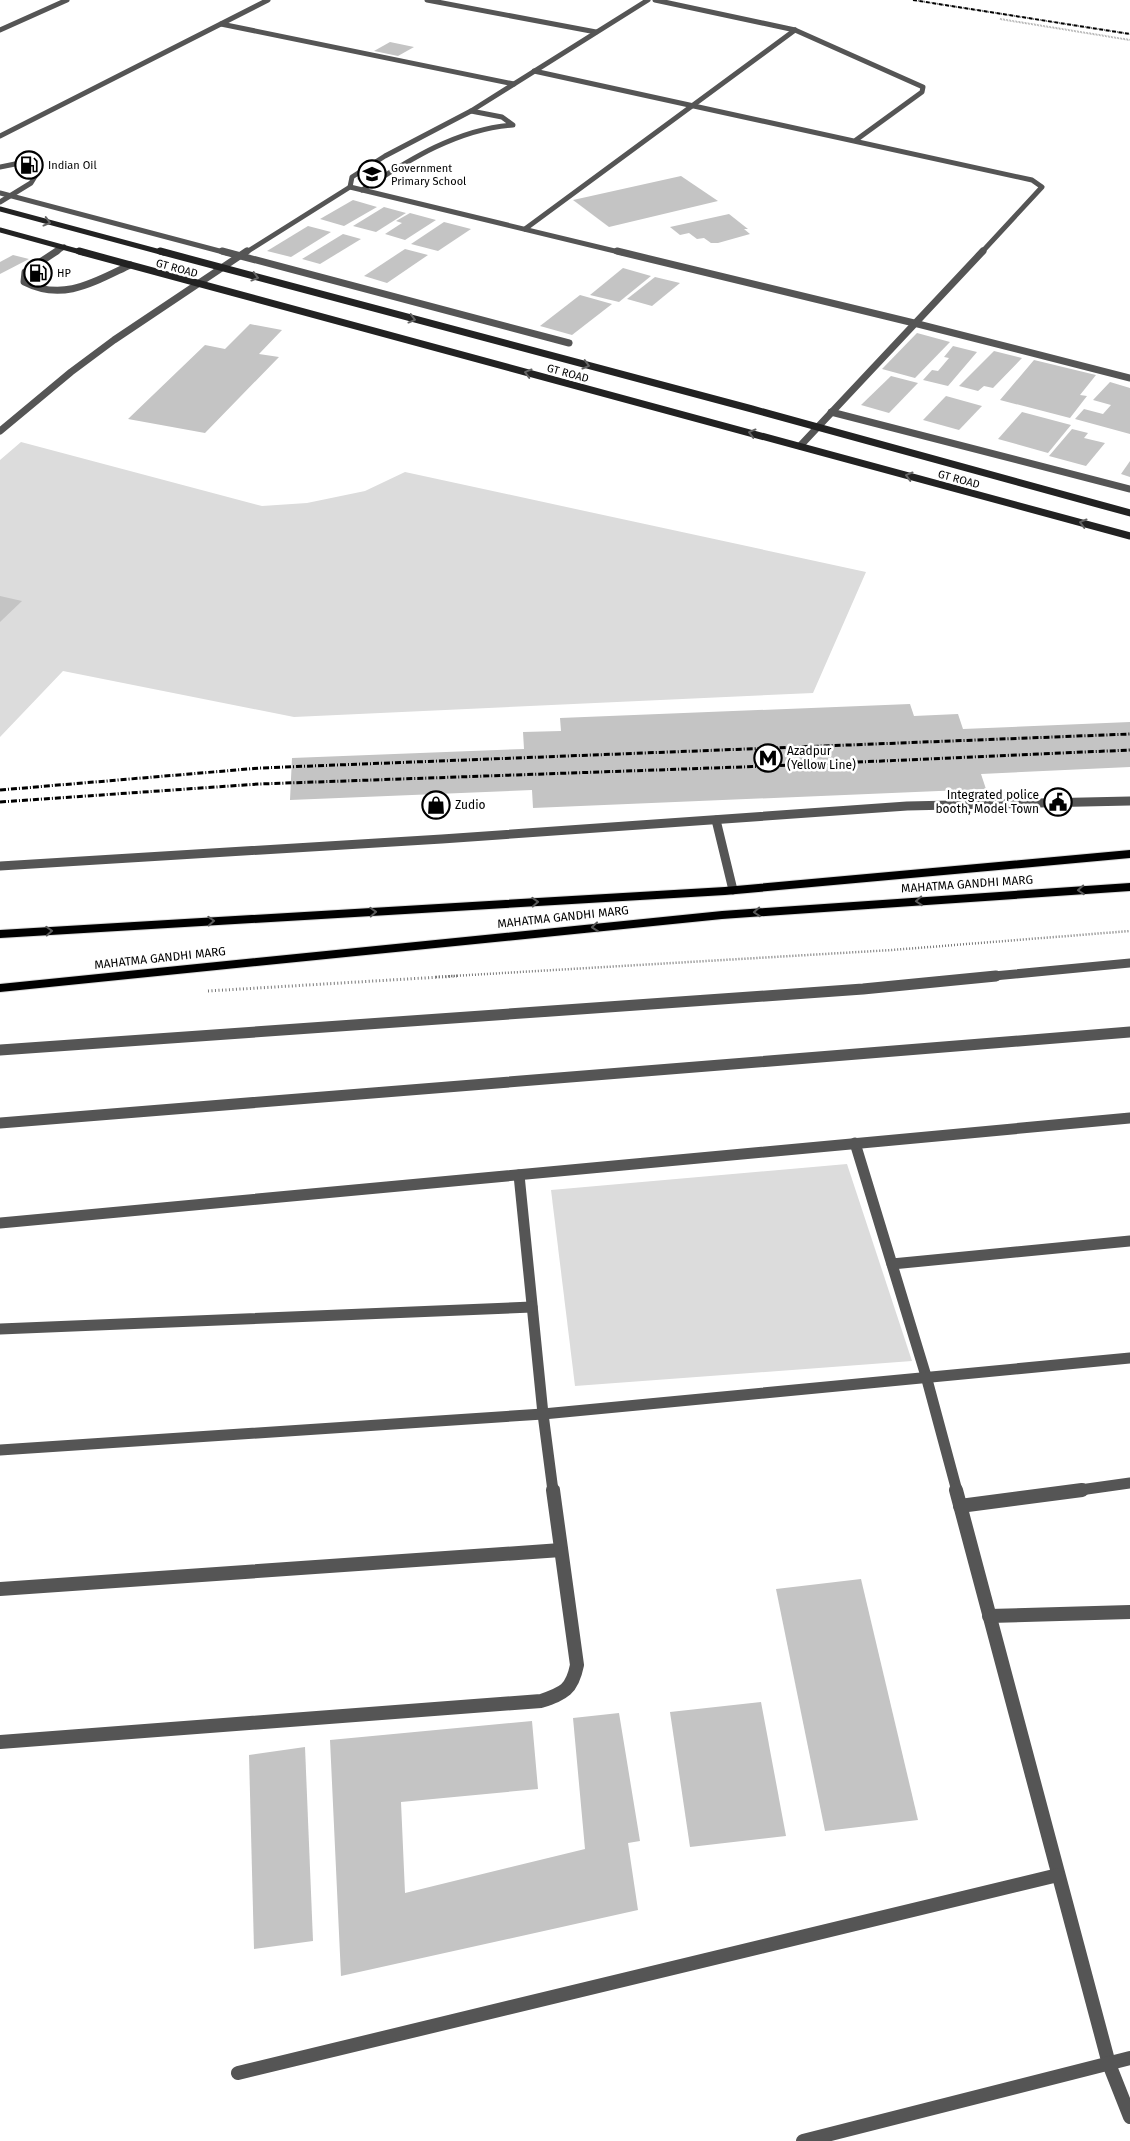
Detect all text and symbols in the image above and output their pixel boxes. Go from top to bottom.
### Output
fuel station icon: Indian Oil [14,150,44,180]
place label: Indian Oil [48,159,97,172]
school or university icon: Government Primary School [357,159,387,189]
place label: Government Primary School [391,162,466,188]
one-way arrow [43,216,52,227]
street label: GT ROAD [155,257,199,280]
fuel station icon: HP [23,258,53,288]
place label: HP [57,267,71,280]
one-way arrow [250,271,259,282]
one-way arrow [407,313,416,324]
one-way arrow [581,359,590,370]
street label: GT ROAD [546,362,590,385]
one-way arrow [524,368,532,379]
one-way arrow [749,429,757,439]
street label: GT ROAD [937,468,981,491]
one-way arrow [905,471,914,482]
one-way arrow [1079,519,1088,529]
metro station icon: Azadpur (Yellow Line) [753,743,783,773]
place label: Azadpur (Yellow Line) [787,744,856,772]
public building icon: Integrated police booth, Model Town [1043,787,1073,817]
place label: Integrated police booth, Model Town [935,788,1039,816]
shop icon: Zudio [421,790,451,820]
place label: Zudio [455,798,486,812]
street label: MAHATMA GANDHI MARG [901,872,1033,896]
one-way arrow [1077,885,1085,896]
one-way arrow [915,896,923,907]
one-way arrow [532,897,540,908]
street label: MAHATMA GANDHI MARG [497,903,629,931]
one-way arrow [369,906,377,917]
one-way arrow [753,907,761,918]
one-way arrow [207,916,215,927]
one-way arrow [591,922,599,933]
one-way arrow [45,926,53,937]
street label: MAHATMA GANDHI MARG [94,944,226,972]

